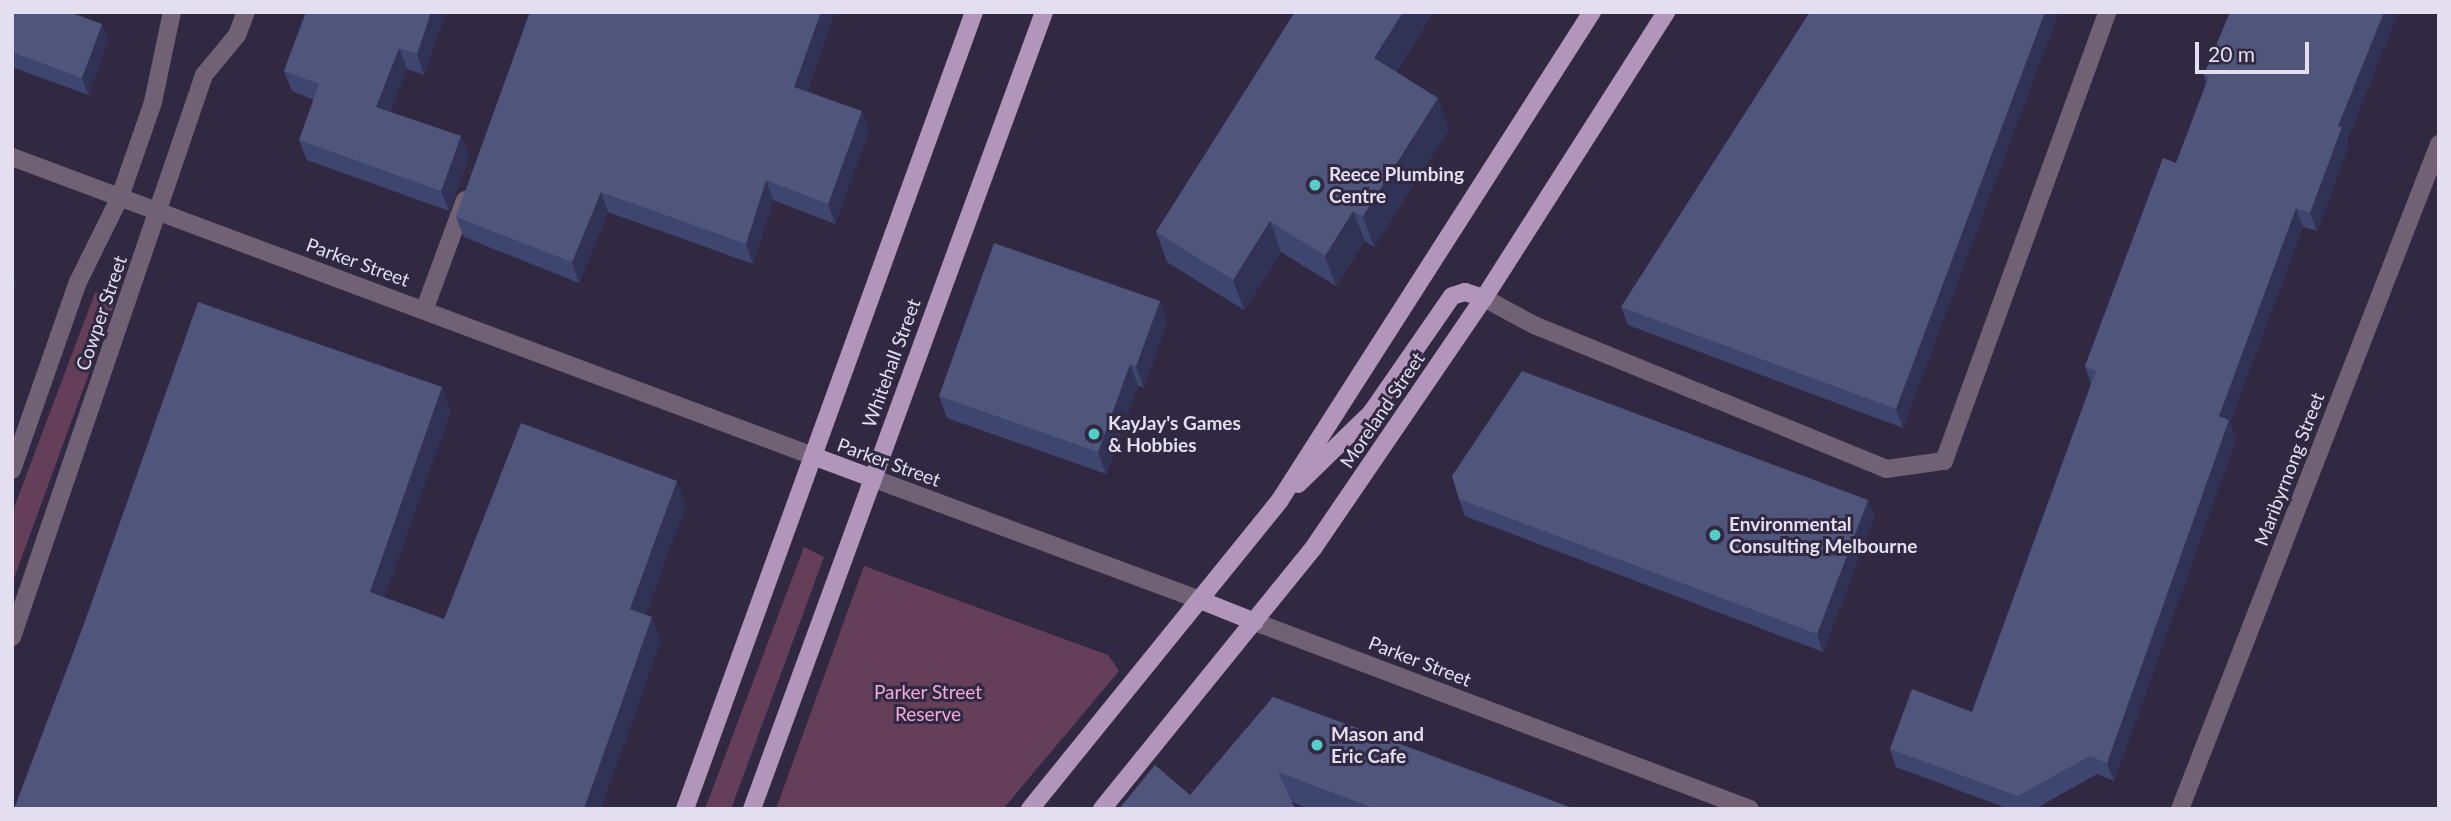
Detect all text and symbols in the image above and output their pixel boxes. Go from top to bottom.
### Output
scale bar [2199,28,2313,72]
text: 20 m [2208,41,2255,66]
place label: Reece Plumbing Centre [1329,163,1464,207]
marker: Reece Plumbing Centre [1307,177,1323,193]
street label: Parker Street [303,233,413,291]
street label: Cowper Street [71,252,131,374]
street label: Whitehall Street [857,295,925,431]
street label: Moreland Street [1335,348,1429,472]
street label: Maribyrnong Street [2249,389,2329,549]
place label: KayJay's Games & Hobbies [1108,412,1241,456]
marker: KayJay's Games & Hobbies [1086,426,1102,442]
street label: Parker Street [834,433,944,491]
place label: Environmental Consulting Melbourne [1729,513,1917,557]
marker: Environmental Consulting Melbourne [1707,527,1723,543]
street label: Parker Street [1365,631,1475,691]
park label: Parker Street Reserve [874,681,982,725]
place label: Mason and Eric Cafe [1331,723,1424,767]
marker: Mason and Eric Cafe [1309,737,1325,753]

